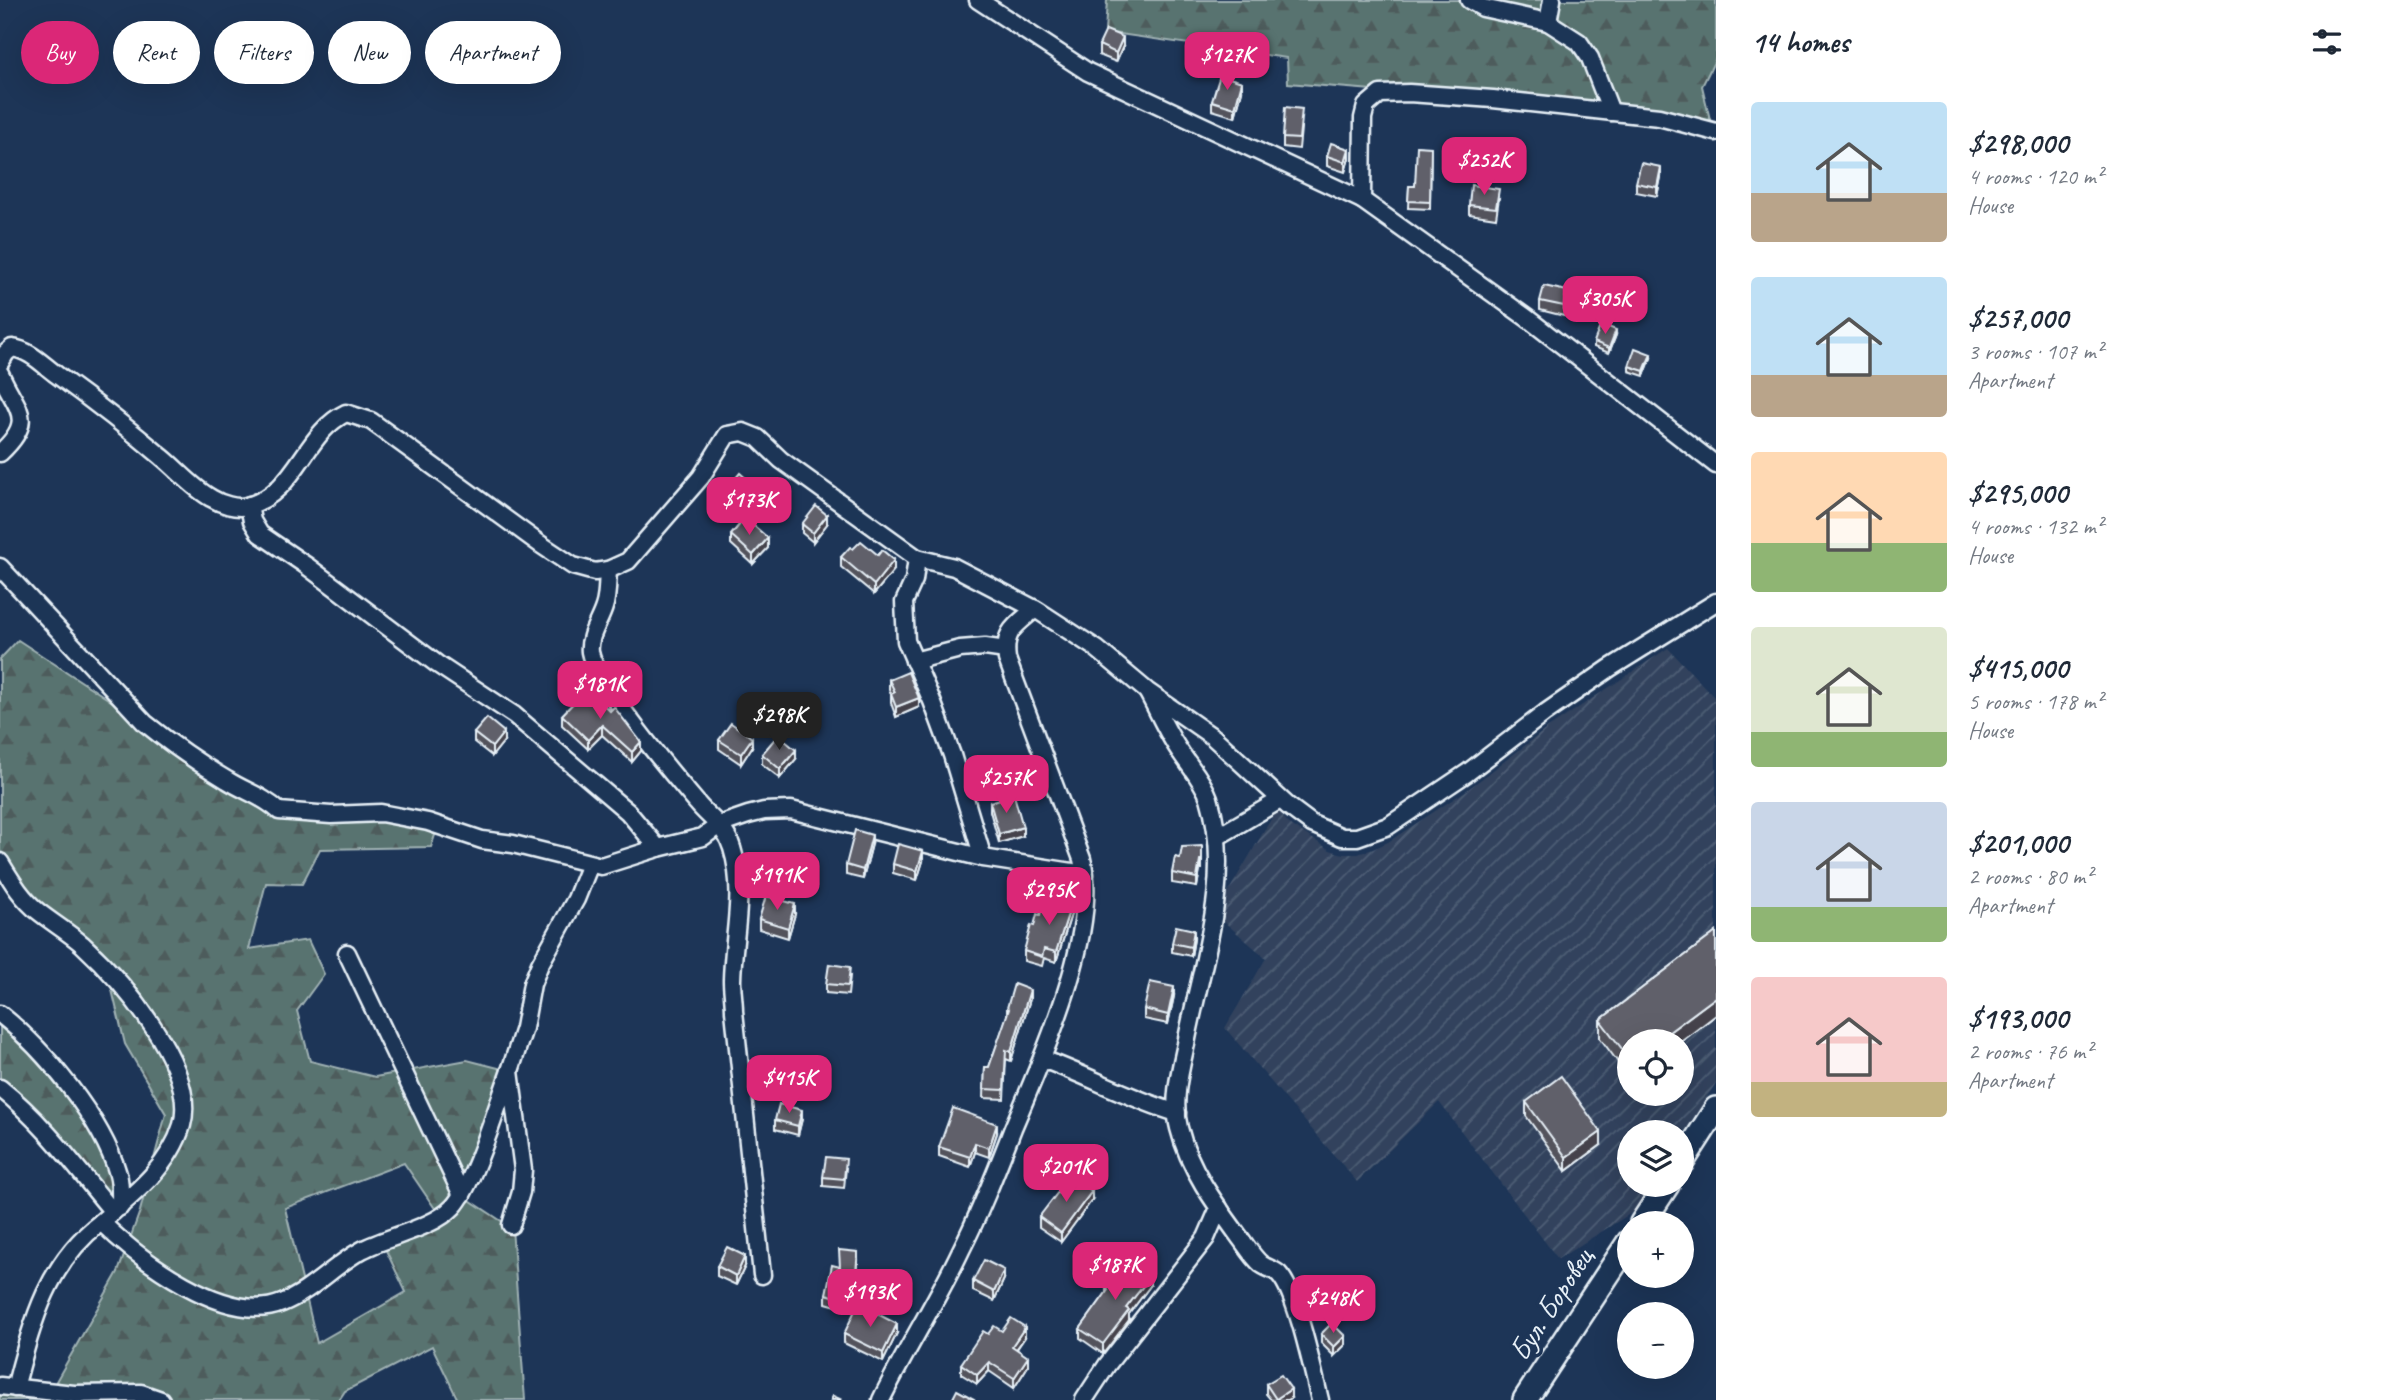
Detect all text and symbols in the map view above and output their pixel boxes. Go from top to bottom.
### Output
chip: Buy [21,21,99,84]
chip: Rent [113,21,200,84]
chip: Filters [214,21,314,84]
chip: New [328,21,411,84]
chip: Apartment [425,21,561,84]
text: 14 homes [1751,23,1849,61]
icon: filters [2308,23,2346,61]
pin: $127K [1178,32,1276,92]
text: $127K [1201,40,1254,69]
text: $298,000 [1968,124,2068,162]
icon: home [1807,130,1891,214]
pin: $252K [1435,138,1533,197]
text: $252K [1458,145,1510,174]
text: 4 rooms · 120 m² [1968,162,2103,191]
text: House [1968,191,2013,220]
pin: $305K [1556,276,1654,336]
text: $305K [1579,284,1631,313]
text: $257,000 [1968,299,2068,337]
icon: home [1807,305,1891,389]
text: 3 rooms · 107 m² [1968,337,2103,366]
text: Apartment [1968,366,2053,395]
text: $295,000 [1968,474,2068,512]
pin: $173K [700,477,798,537]
icon: home [1807,480,1891,564]
text: $173K [723,485,776,514]
text: 4 rooms · 132 m² [1968,512,2103,541]
text: House [1968,541,2013,570]
text: $415,000 [1968,649,2068,687]
icon: home [1807,655,1891,739]
pin: $181K [551,662,649,721]
text: $181K [573,669,627,698]
text: 5 rooms · 178 m² [1968,687,2103,716]
pin: $298K [730,692,828,752]
text: $298K [753,700,805,729]
text: House [1968,716,2013,745]
pin: $257K [957,756,1055,815]
text: $257K [980,763,1032,792]
text: $201,000 [1968,824,2068,862]
icon: home [1807,830,1891,914]
pin: $191K [728,852,826,912]
text: $191K [751,860,803,889]
text: 2 rooms · 80 m² [1968,862,2092,891]
pin: $295K [1000,867,1098,927]
text: $295K [1023,875,1075,904]
text: Apartment [1968,891,2053,920]
text: $193,000 [1968,999,2068,1037]
icon: home [1807,1005,1891,1089]
map controls [1617,1029,1694,1379]
button: locate [1617,1029,1694,1106]
text: 2 rooms · 76 m² [1968,1037,2092,1066]
pin: $415K [740,1056,838,1115]
text: $415K [763,1063,815,1092]
text: Apartment [1968,1066,2053,1095]
button: layers [1617,1120,1694,1197]
pin: $201K [1017,1144,1115,1204]
text: $201K [1039,1152,1093,1181]
button: + [1617,1211,1694,1288]
street label: Бул. Боровец [1500,1239,1603,1368]
pin: $187K [1066,1242,1164,1302]
text: $187K [1089,1250,1142,1279]
pin: $193K [821,1270,919,1329]
pin: $248K [1284,1276,1382,1335]
text: $193K [844,1277,896,1306]
text: $248K [1306,1283,1360,1312]
button: − [1617,1302,1694,1379]

